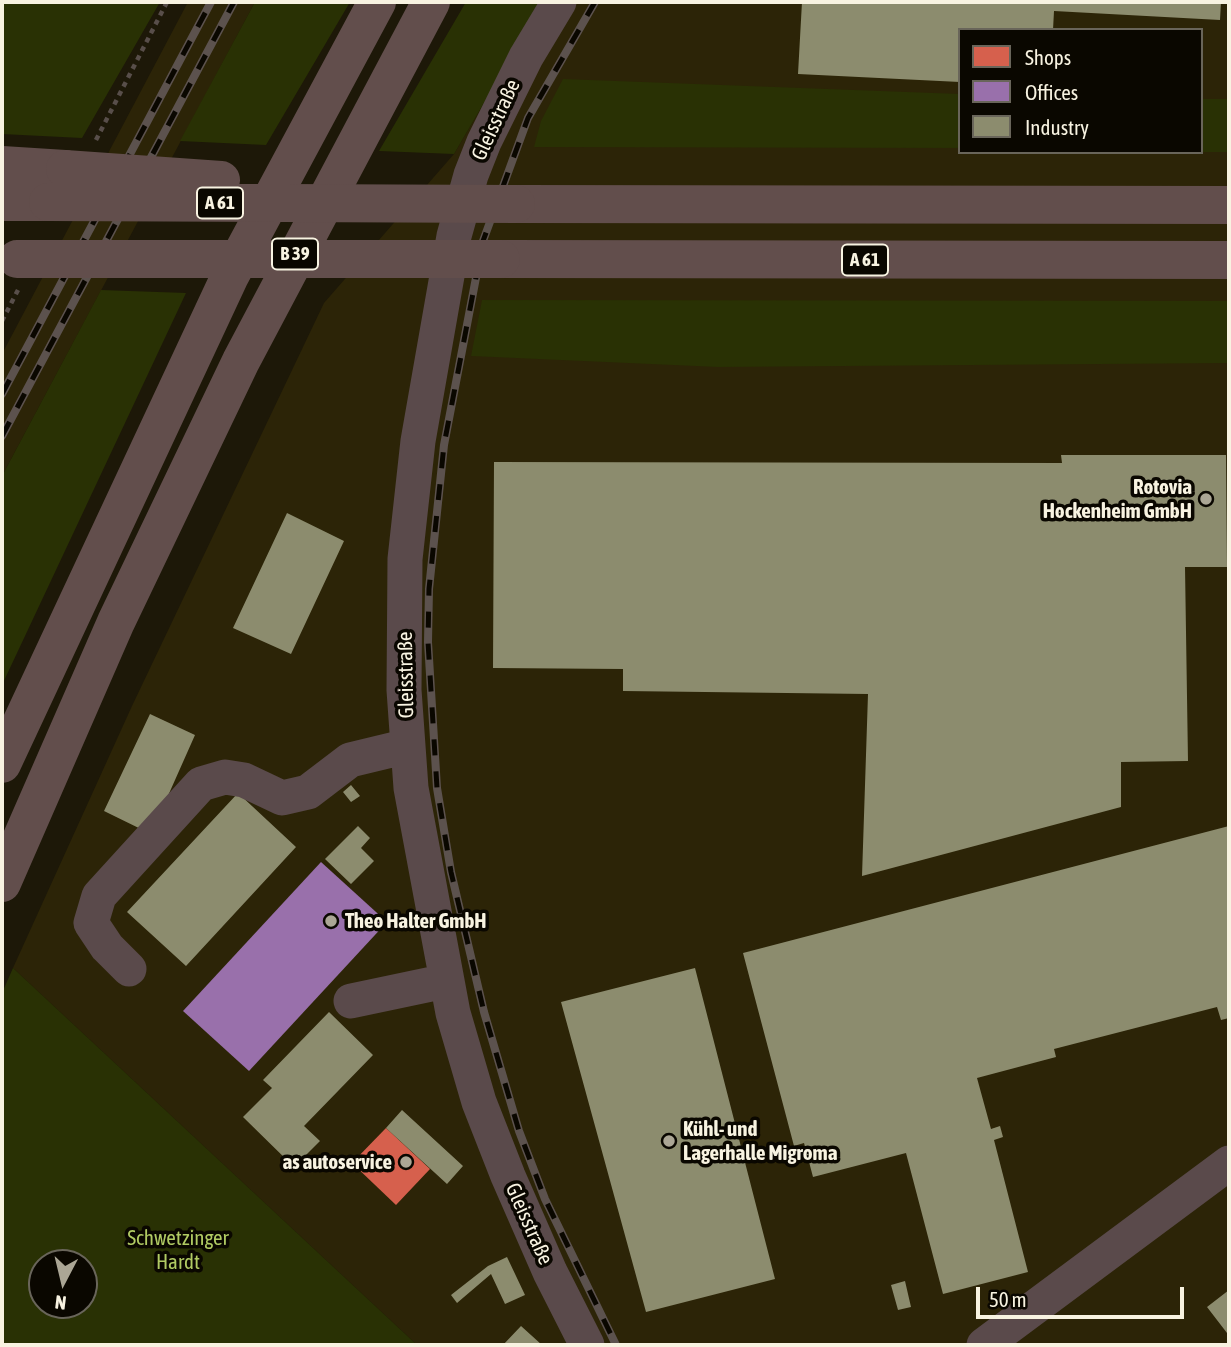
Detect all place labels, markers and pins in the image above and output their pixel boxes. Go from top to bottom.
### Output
place label: Rotovia Hockenheim GmbH [1043,474,1192,524]
marker: Rotovia Hockenheim GmbH [1198,491,1214,507]
place label: Theo Halter GmbH [345,908,487,934]
marker: Theo Halter GmbH [323,913,339,929]
place label: Kühl- und Lagerhalle Migroma [683,1116,837,1166]
marker: Kühl- und Lagerhalle Migroma [661,1133,677,1149]
place label: as autoservice [282,1149,392,1175]
marker: as autoservice [398,1154,414,1170]

